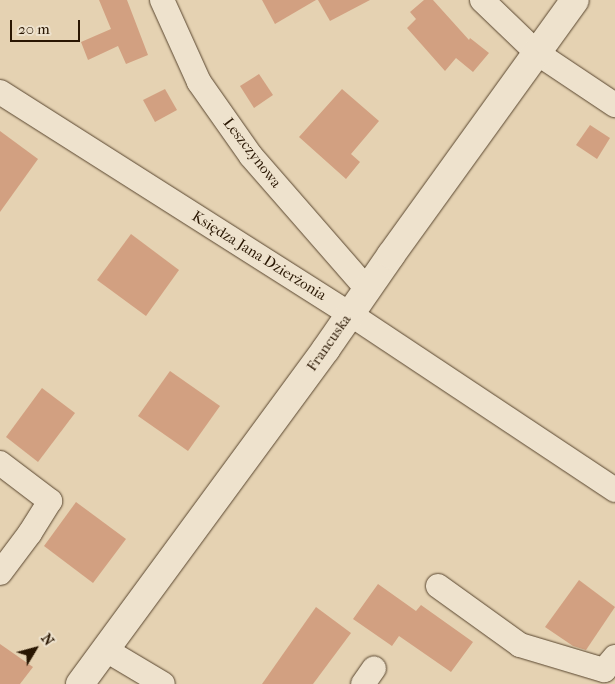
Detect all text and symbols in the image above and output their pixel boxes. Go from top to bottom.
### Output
scale bar [12,10,82,42]
text: 20 m [18,20,50,38]
street label: Leszczynowa [219,114,285,192]
street label: Księdza Jana Dzierżonia [189,207,329,305]
street label: Francuska [303,311,355,375]
north arrow [10,624,60,674]
text: N [37,630,57,649]

